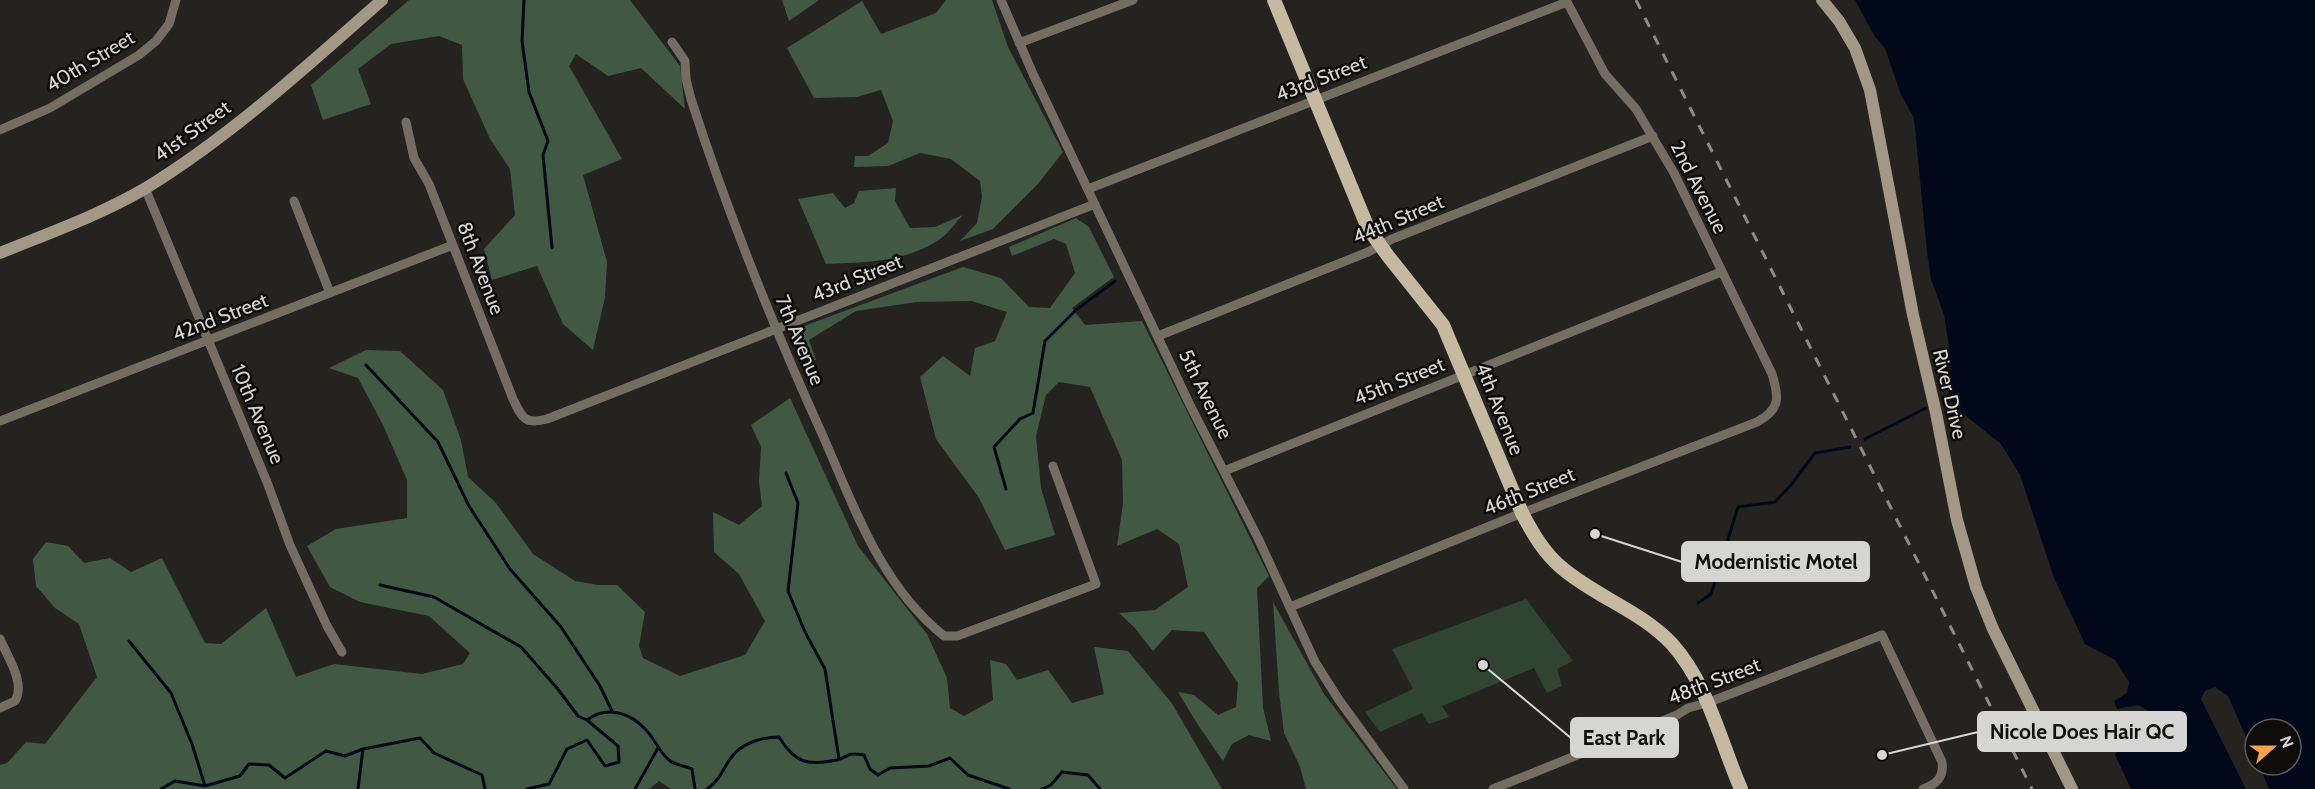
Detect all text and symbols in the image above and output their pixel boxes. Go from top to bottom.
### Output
street label: 40th Street [41,25,139,97]
street label: 43rd Street [1272,50,1370,106]
street label: 41st Street [149,95,235,167]
street label: 2nd Avenue [1665,137,1733,237]
street label: 44th Street [1349,189,1447,249]
street label: 8th Avenue [452,218,510,318]
street label: 43rd Street [808,249,906,307]
street label: 42nd Street [169,288,271,346]
street label: 7th Avenue [770,291,830,389]
street label: 5th Avenue [1174,345,1238,443]
street label: River Drive [1928,347,1972,441]
street label: 45th Street [1350,352,1448,410]
street label: 4th Avenue [1471,360,1529,458]
street label: 10th Avenue [226,361,290,467]
street label: 46th Street [1480,462,1578,520]
callout: Modernistic Motel [1682,542,1869,581]
text: Modernistic Motel [1694,549,1858,574]
street label: 48th Street [1664,652,1764,710]
callout: Nicole Does Hair QC [1978,712,2186,751]
north arrow [2243,717,2303,777]
callout: East Park [1571,718,1678,757]
text: Nicole Does Hair QC [1990,719,2174,744]
text: East Park [1582,725,1666,750]
text: N [2276,733,2297,750]

